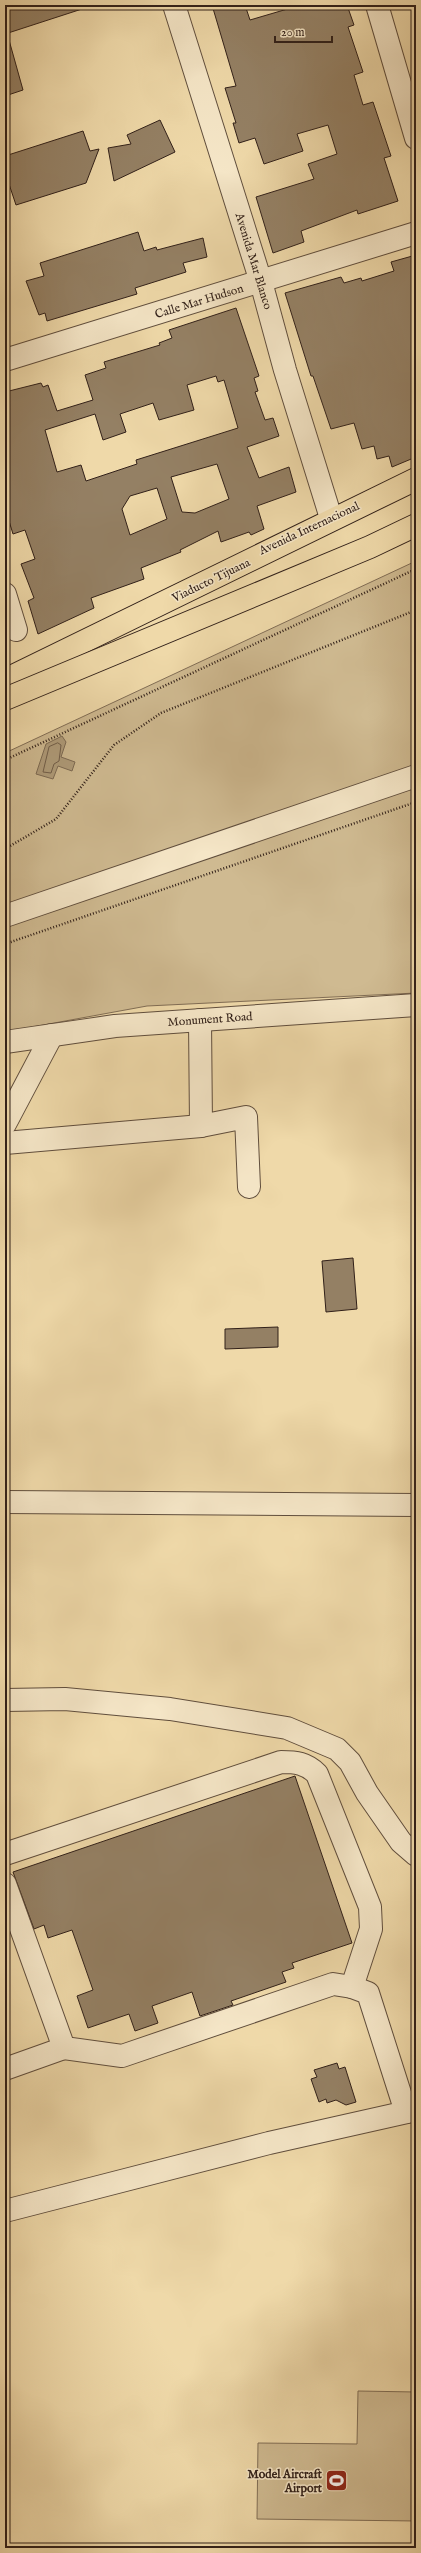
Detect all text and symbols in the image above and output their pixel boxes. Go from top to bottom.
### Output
scale bar [275,18,332,44]
text: 20 m [281,25,304,40]
street label: Avenida Mar Blanco [231,210,276,312]
street label: Calle Mar Hudson [153,281,246,322]
street label: Avenida Internacional [256,498,362,559]
street label: Viaducto Tijuana [169,555,253,606]
street label: Monument Road [167,1009,254,1030]
place label: Model Aircraft Airport [248,2467,323,2497]
sports icon: Model Aircraft Airport [324,2468,350,2494]

